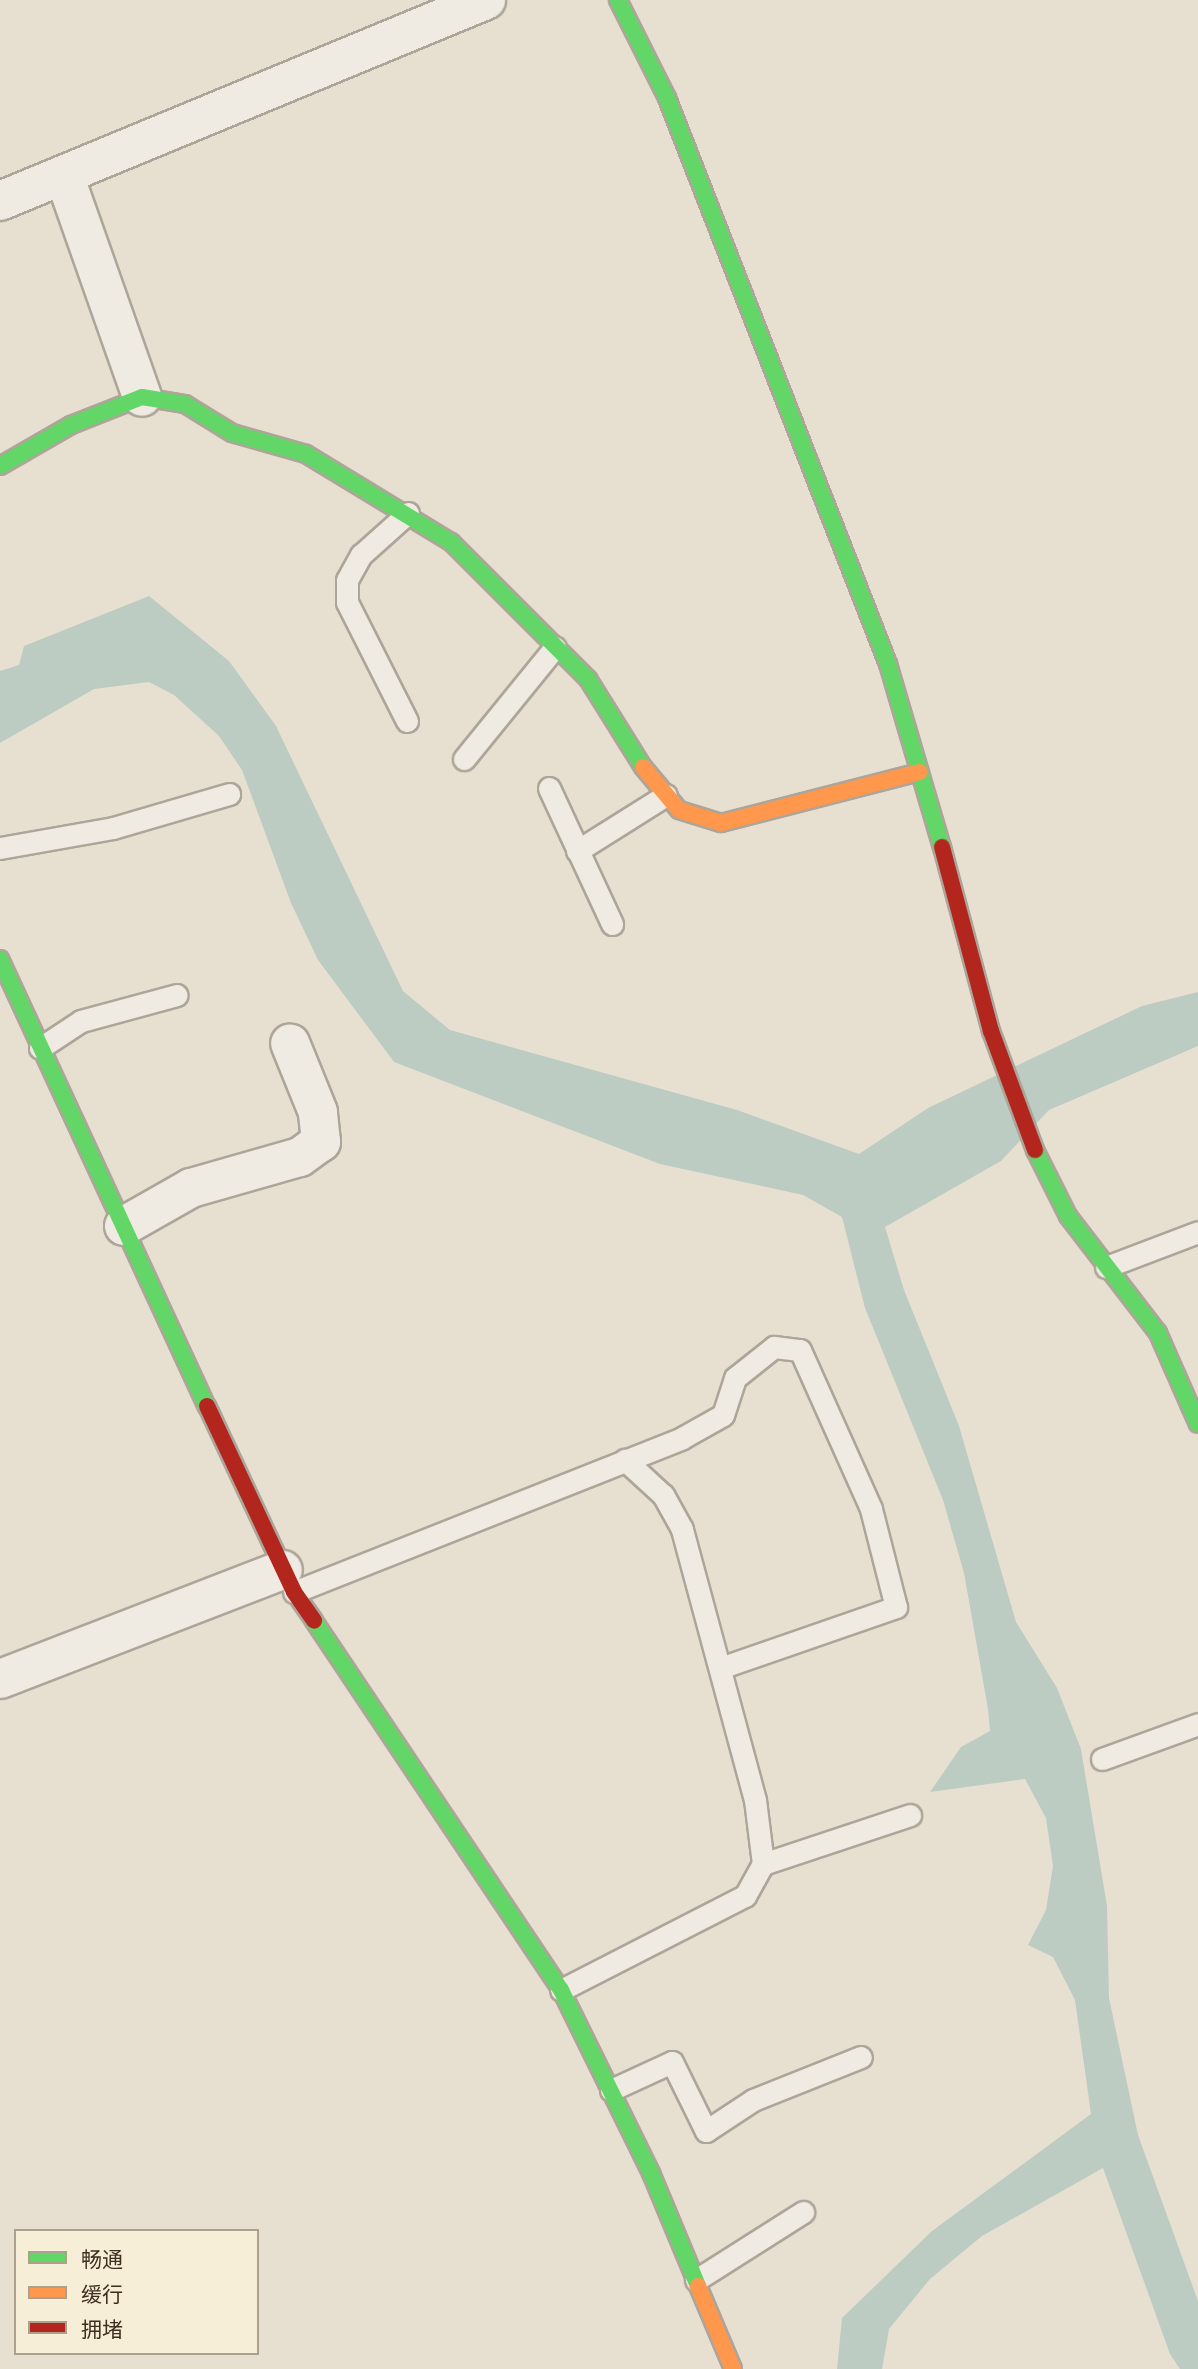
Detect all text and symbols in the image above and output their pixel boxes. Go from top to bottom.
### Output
legend [14,2229,259,2355]
text: 畅通 [81,2245,123,2273]
text: 缓行 [81,2280,123,2308]
text: 拥堵 [81,2315,123,2343]

